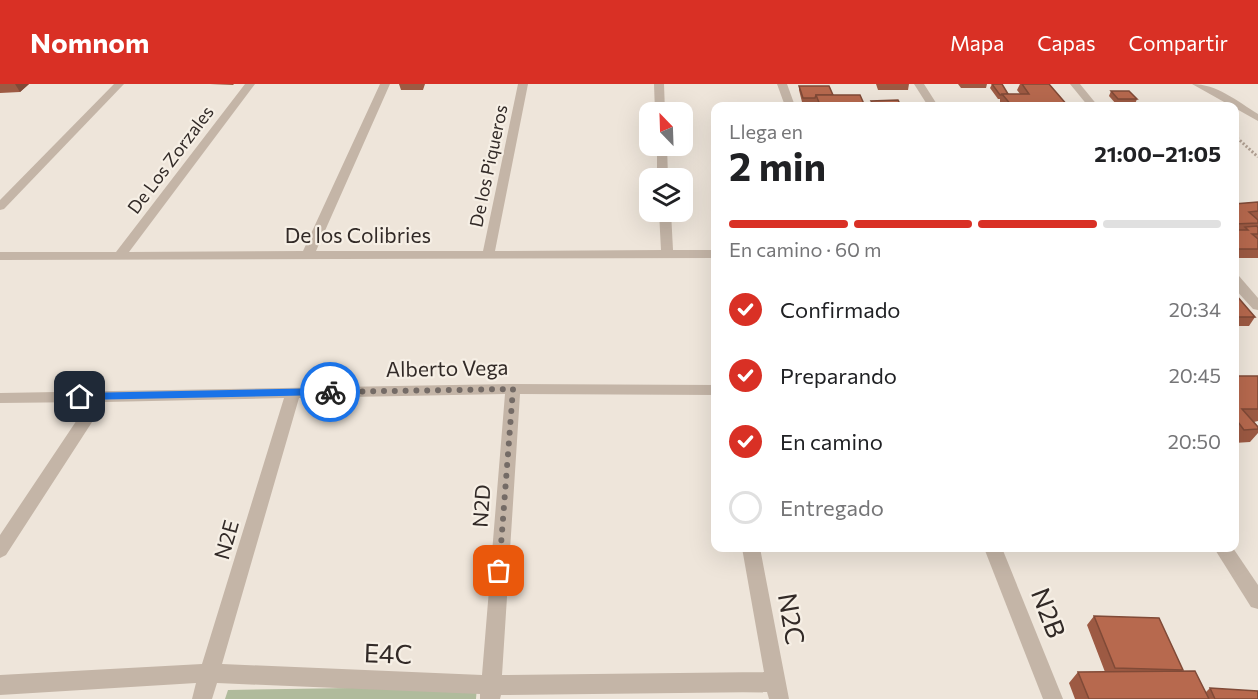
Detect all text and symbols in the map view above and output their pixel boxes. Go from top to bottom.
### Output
text: Nomnom [30,25,150,59]
text: Mapa [950,30,1004,55]
text: Capas [1037,30,1096,55]
text: Compartir [1129,30,1228,55]
street label: De Los Zorzales [122,101,218,218]
north arrow [639,102,693,156]
map controls [639,102,693,222]
street label: De los Piqueros [464,103,512,229]
text: Llega en [729,119,803,143]
text: 21:00–21:05 [1094,140,1221,167]
text: 2 min [729,141,826,189]
button: layers [639,168,693,222]
street label: De los Colibries [285,222,431,247]
text: En camino · 60 m [729,237,881,261]
icon: check [729,293,762,326]
text: Confirmado [780,296,901,323]
text: 20:34 [1169,297,1221,321]
street label: Alberto Vega [385,354,509,381]
icon: check [729,359,762,392]
courier [300,362,360,422]
text: Preparando [780,362,897,389]
text: 20:45 [1169,363,1221,387]
pin [54,371,105,422]
icon: bike [314,376,347,409]
icon: home [63,380,96,413]
icon: check [729,425,762,458]
text: En camino [780,428,883,455]
text: 20:50 [1168,429,1221,453]
street label: N2D [467,484,494,528]
text: Entregado [780,494,884,521]
street label: N2E [208,517,243,562]
pin [473,545,524,596]
icon: bag [482,554,515,587]
street label: N2B [1026,583,1073,642]
street label: N2C [773,591,812,647]
street label: E4C [363,636,413,669]

